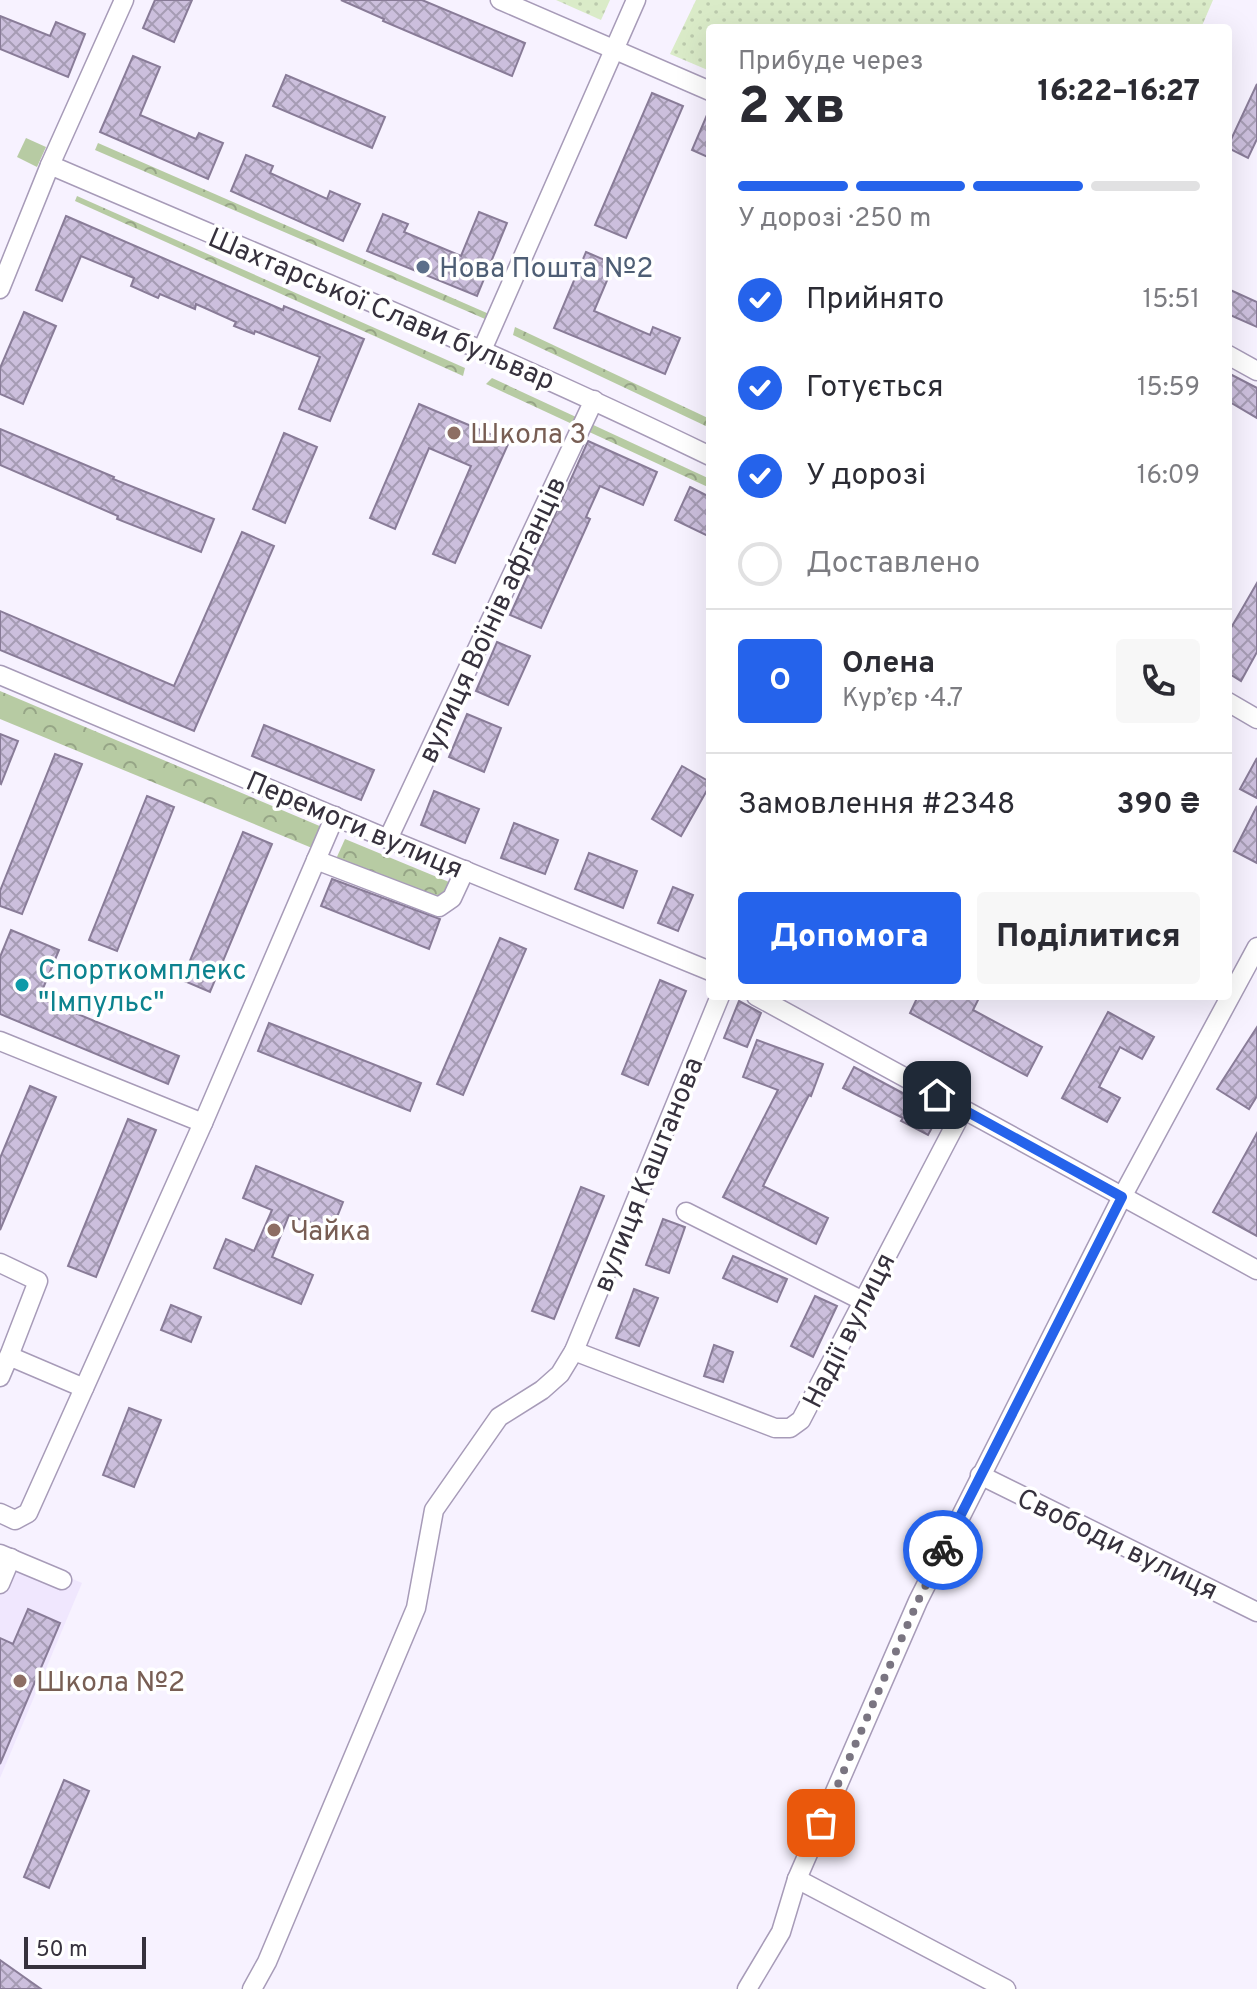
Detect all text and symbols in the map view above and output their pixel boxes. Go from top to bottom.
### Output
text: Прибуде через [738,46,924,79]
text: 16:22–16:27 [1037,74,1200,111]
text: 2 хв [738,76,846,142]
text: У дорозі · 250 m [738,203,931,236]
street label: Шахтарської Слави бульвар [202,221,560,400]
place label: Нова Пошта №2 [439,252,653,288]
marker: Нова Пошта №2 [414,258,432,276]
icon: check [738,278,782,322]
text: Прийнято [806,282,944,319]
text: 15:51 [1142,284,1200,317]
icon: check [738,366,782,410]
text: Готується [806,370,944,407]
text: 15:59 [1137,372,1200,405]
place label: Школа 3 [470,418,586,454]
marker: Школа 3 [445,424,463,442]
icon: check [738,454,782,498]
text: У дорозі [806,458,926,495]
text: 16:09 [1137,460,1200,493]
street label: вулиця Воїнів афганців [411,471,576,769]
text: Доставлено [806,546,980,583]
button: phone [1116,639,1200,723]
text: Олена [842,646,935,683]
text: О [769,663,791,700]
text: Кур’єр · 4.7 [842,683,963,716]
street label: Перемоги вулиця [240,765,468,889]
text: Замовлення #2348 [738,787,1015,824]
text: 390 ₴ [1117,787,1200,824]
button: Допомога [738,892,961,984]
button: Поділитися [977,892,1200,984]
place label: Спорткомплекс "Імпульс" [38,954,247,1022]
marker: Спорткомплекс "Імпульс" [13,976,31,994]
street label: вулиця Каштанова [586,1052,713,1298]
pin [903,1061,971,1129]
icon: home [915,1073,959,1117]
place label: Чайка [290,1215,370,1251]
marker: Чайка [265,1221,283,1239]
street label: Надії вулиця [796,1248,905,1415]
street label: Свободи вулиця [1010,1481,1223,1610]
courier [903,1510,983,1590]
icon: bike [921,1528,965,1572]
place label: Школа №2 [36,1666,185,1702]
marker: Школа №2 [11,1672,29,1690]
pin [787,1789,855,1857]
icon: bag [799,1801,843,1845]
scale bar [24,1933,146,1969]
text: 50 m [36,1937,88,1964]

